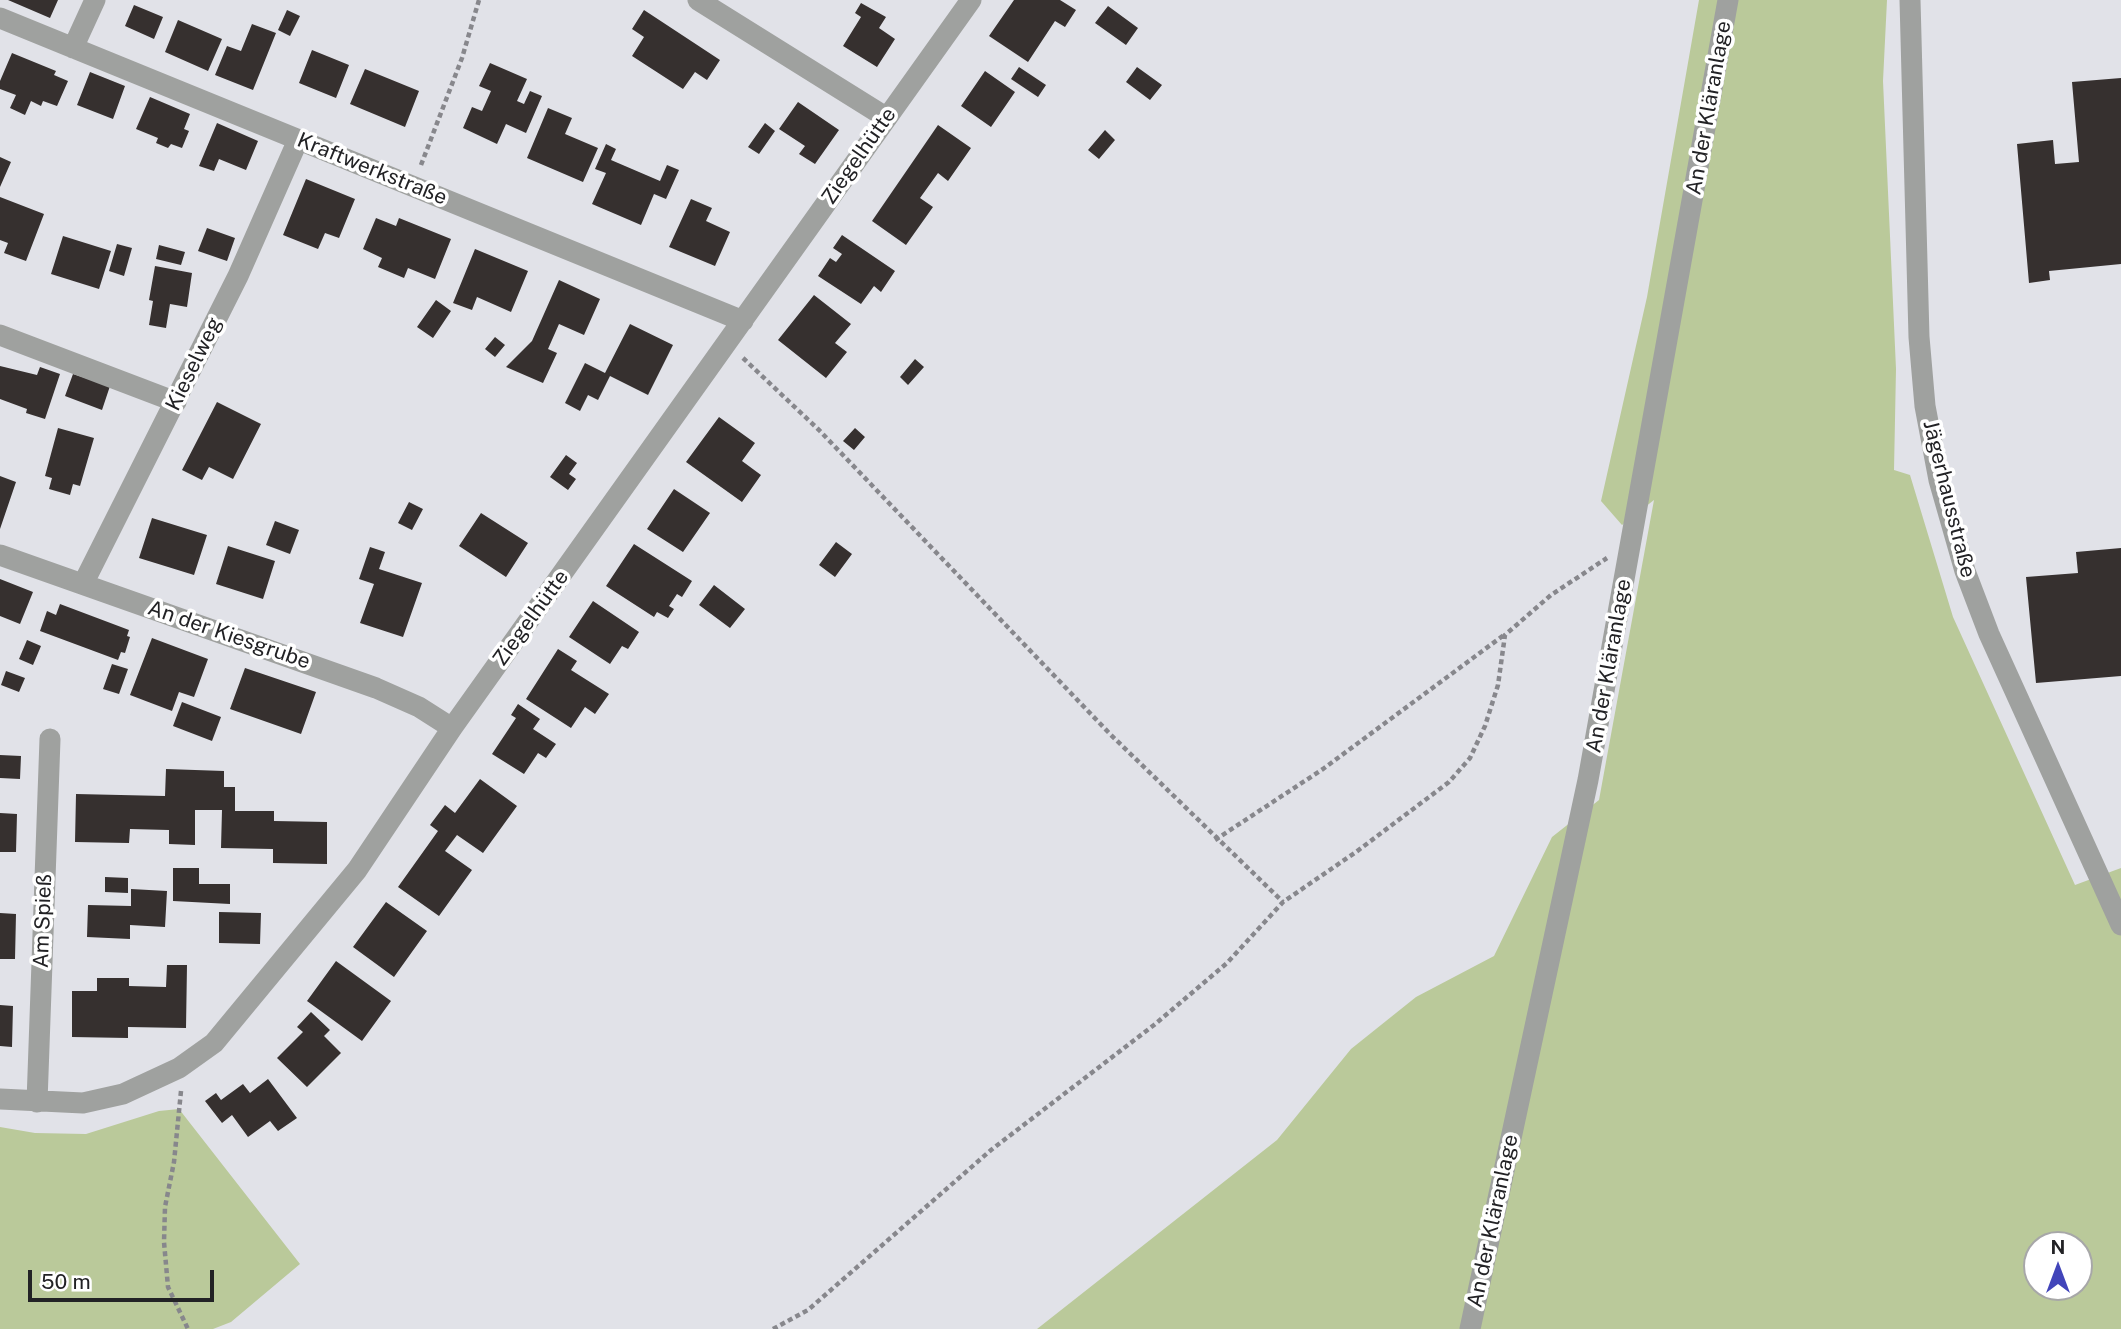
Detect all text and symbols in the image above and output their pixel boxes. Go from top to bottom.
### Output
street label: An der Kläranlage [1681,19,1737,197]
street label: Ziegelhütte [817,103,901,209]
street label: Kraftwerkstraße [293,127,451,211]
street label: Kieselweg [161,313,227,415]
street label: Jägerhausstraße [1917,418,1981,580]
street label: Ziegelhütte [488,565,574,671]
street label: An der Kläranlage [1581,577,1637,755]
street label: An der Kiesgrube [145,595,313,675]
street label: Am Spieß [29,873,57,969]
street label: An der Kläranlage [1462,1132,1524,1310]
north arrow [2023,1231,2093,1301]
text: N [2051,1236,2065,1258]
scale bar [32,1256,217,1300]
text: 50 m [41,1269,91,1294]

